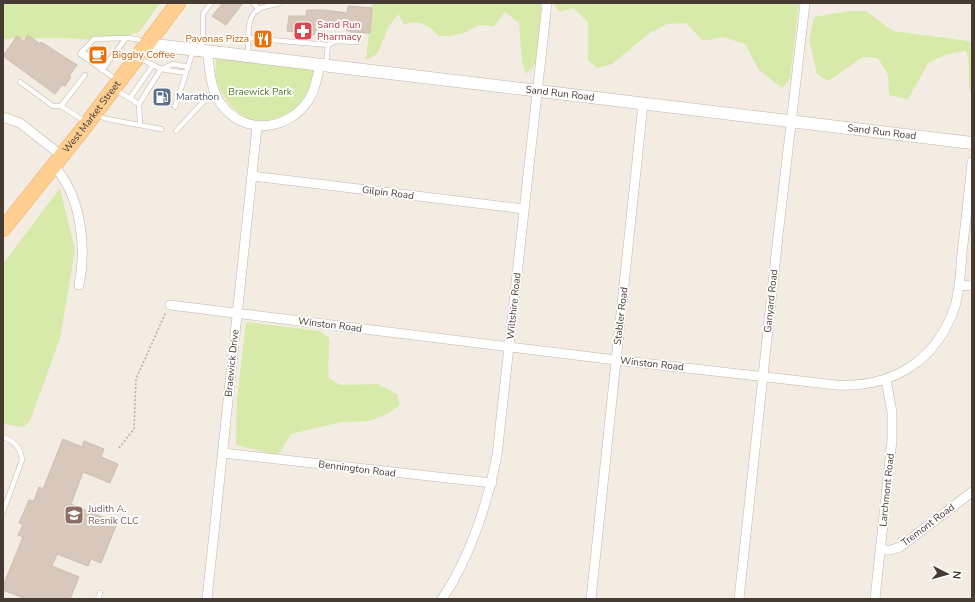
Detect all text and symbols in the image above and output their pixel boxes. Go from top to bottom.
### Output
place label: Sand Run Pharmacy [317,18,362,44]
pharmacy icon: Sand Run Pharmacy [292,20,314,42]
restaurant icon: Pavonas Pizza [252,28,274,50]
place label: Pavonas Pizza [186,32,249,46]
cafe icon: Biggby Coffee [87,44,109,66]
place label: Biggby Coffee [112,48,175,62]
street label: West Market Street [59,77,124,156]
street label: Sand Run Road [525,82,596,105]
park label: Braewick Park [228,85,293,99]
fuel station icon: Marathon [151,86,173,108]
place label: Marathon [176,90,219,104]
street label: Sand Run Road [846,121,917,143]
street label: Gilpin Road [361,183,415,203]
street label: Ganyard Road [761,268,781,333]
street label: Wiltshire Road [504,272,524,340]
street label: Stabler Road [610,286,632,346]
street label: Winston Road [297,314,363,336]
street label: Braewick Drive [222,329,242,397]
street label: Winston Road [619,354,685,374]
street label: Larchmont Road [876,452,898,527]
street label: Bennington Road [318,457,397,481]
street label: Tremont Road [899,500,958,550]
place label: Judith A. Resnik CLC [87,502,139,528]
school or university icon: Judith A. Resnik CLC [63,504,85,526]
north arrow [927,554,967,594]
text: N [949,570,964,580]

